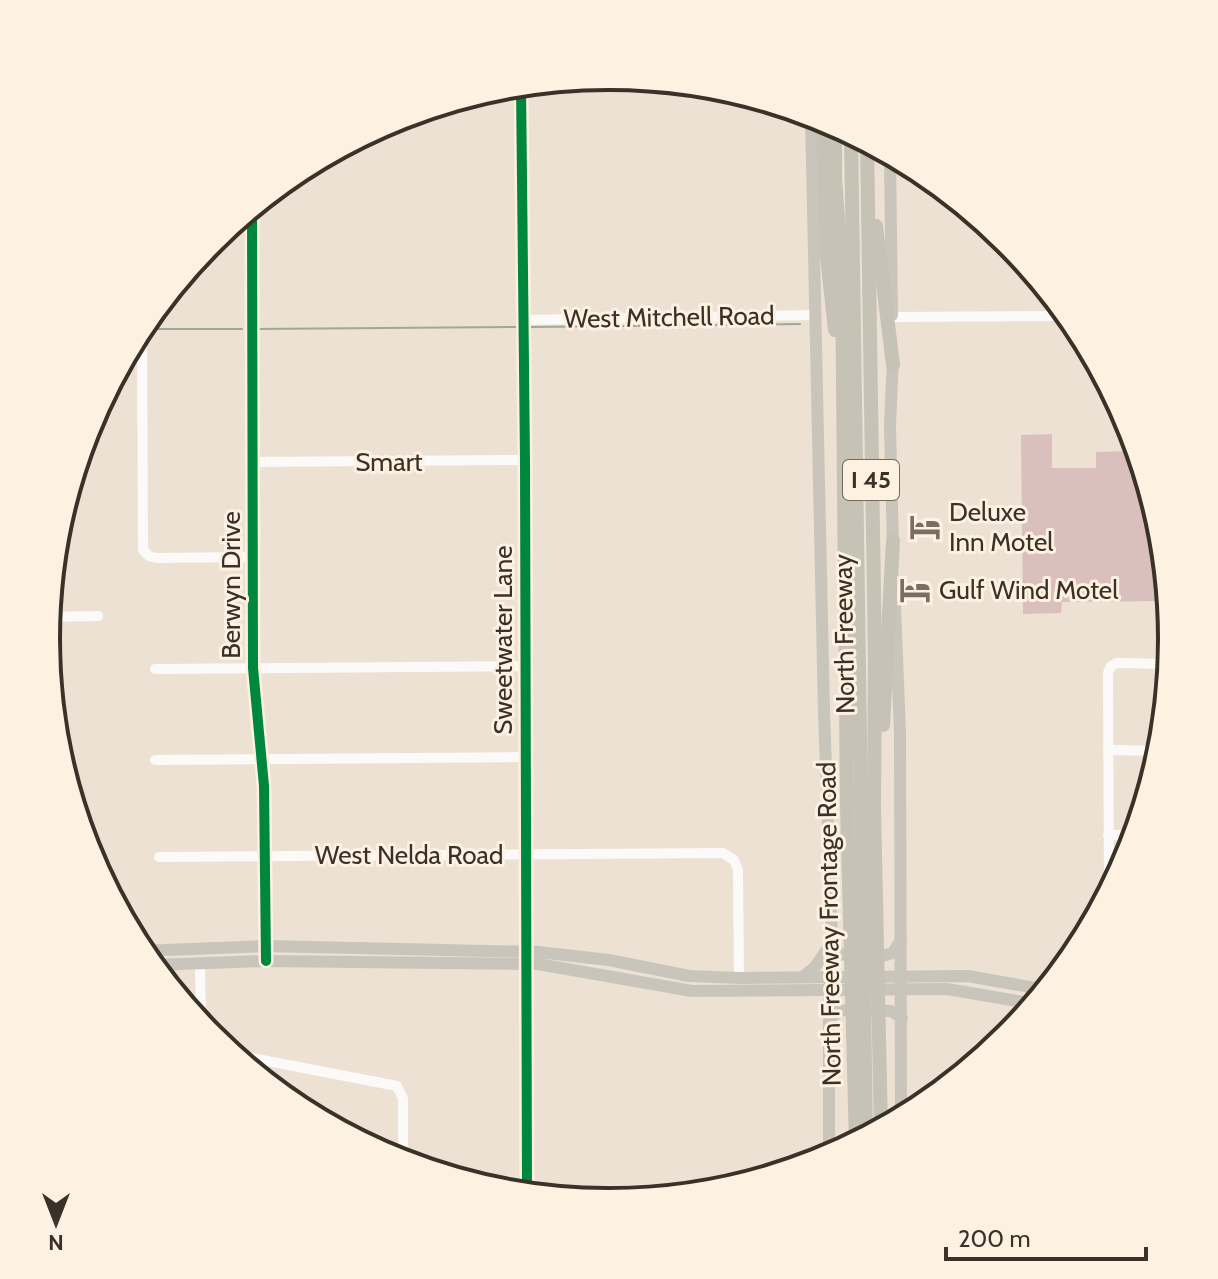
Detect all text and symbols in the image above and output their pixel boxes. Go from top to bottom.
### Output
street label: West Mitchell Road [563,299,775,335]
street label: Smart [355,446,423,478]
road number: I 45 [843,460,899,500]
place label: Deluxe Inn Motel [949,496,1053,558]
hotel icon: Deluxe Inn Motel [908,510,942,544]
street label: Berwyn Drive [215,511,247,659]
street label: Sweetwater Lane [487,545,519,735]
street label: North Freeway [827,554,861,714]
hotel icon: Gulf Wind Motel [898,573,932,607]
place label: Gulf Wind Motel [939,574,1118,606]
street label: North Freeway Frontage Road [810,762,848,1086]
street label: West Nelda Road [315,839,503,871]
north arrow [16,1183,96,1263]
scale bar [946,1211,1146,1261]
text: 200 m [958,1224,1031,1253]
text: N [48,1229,64,1256]

